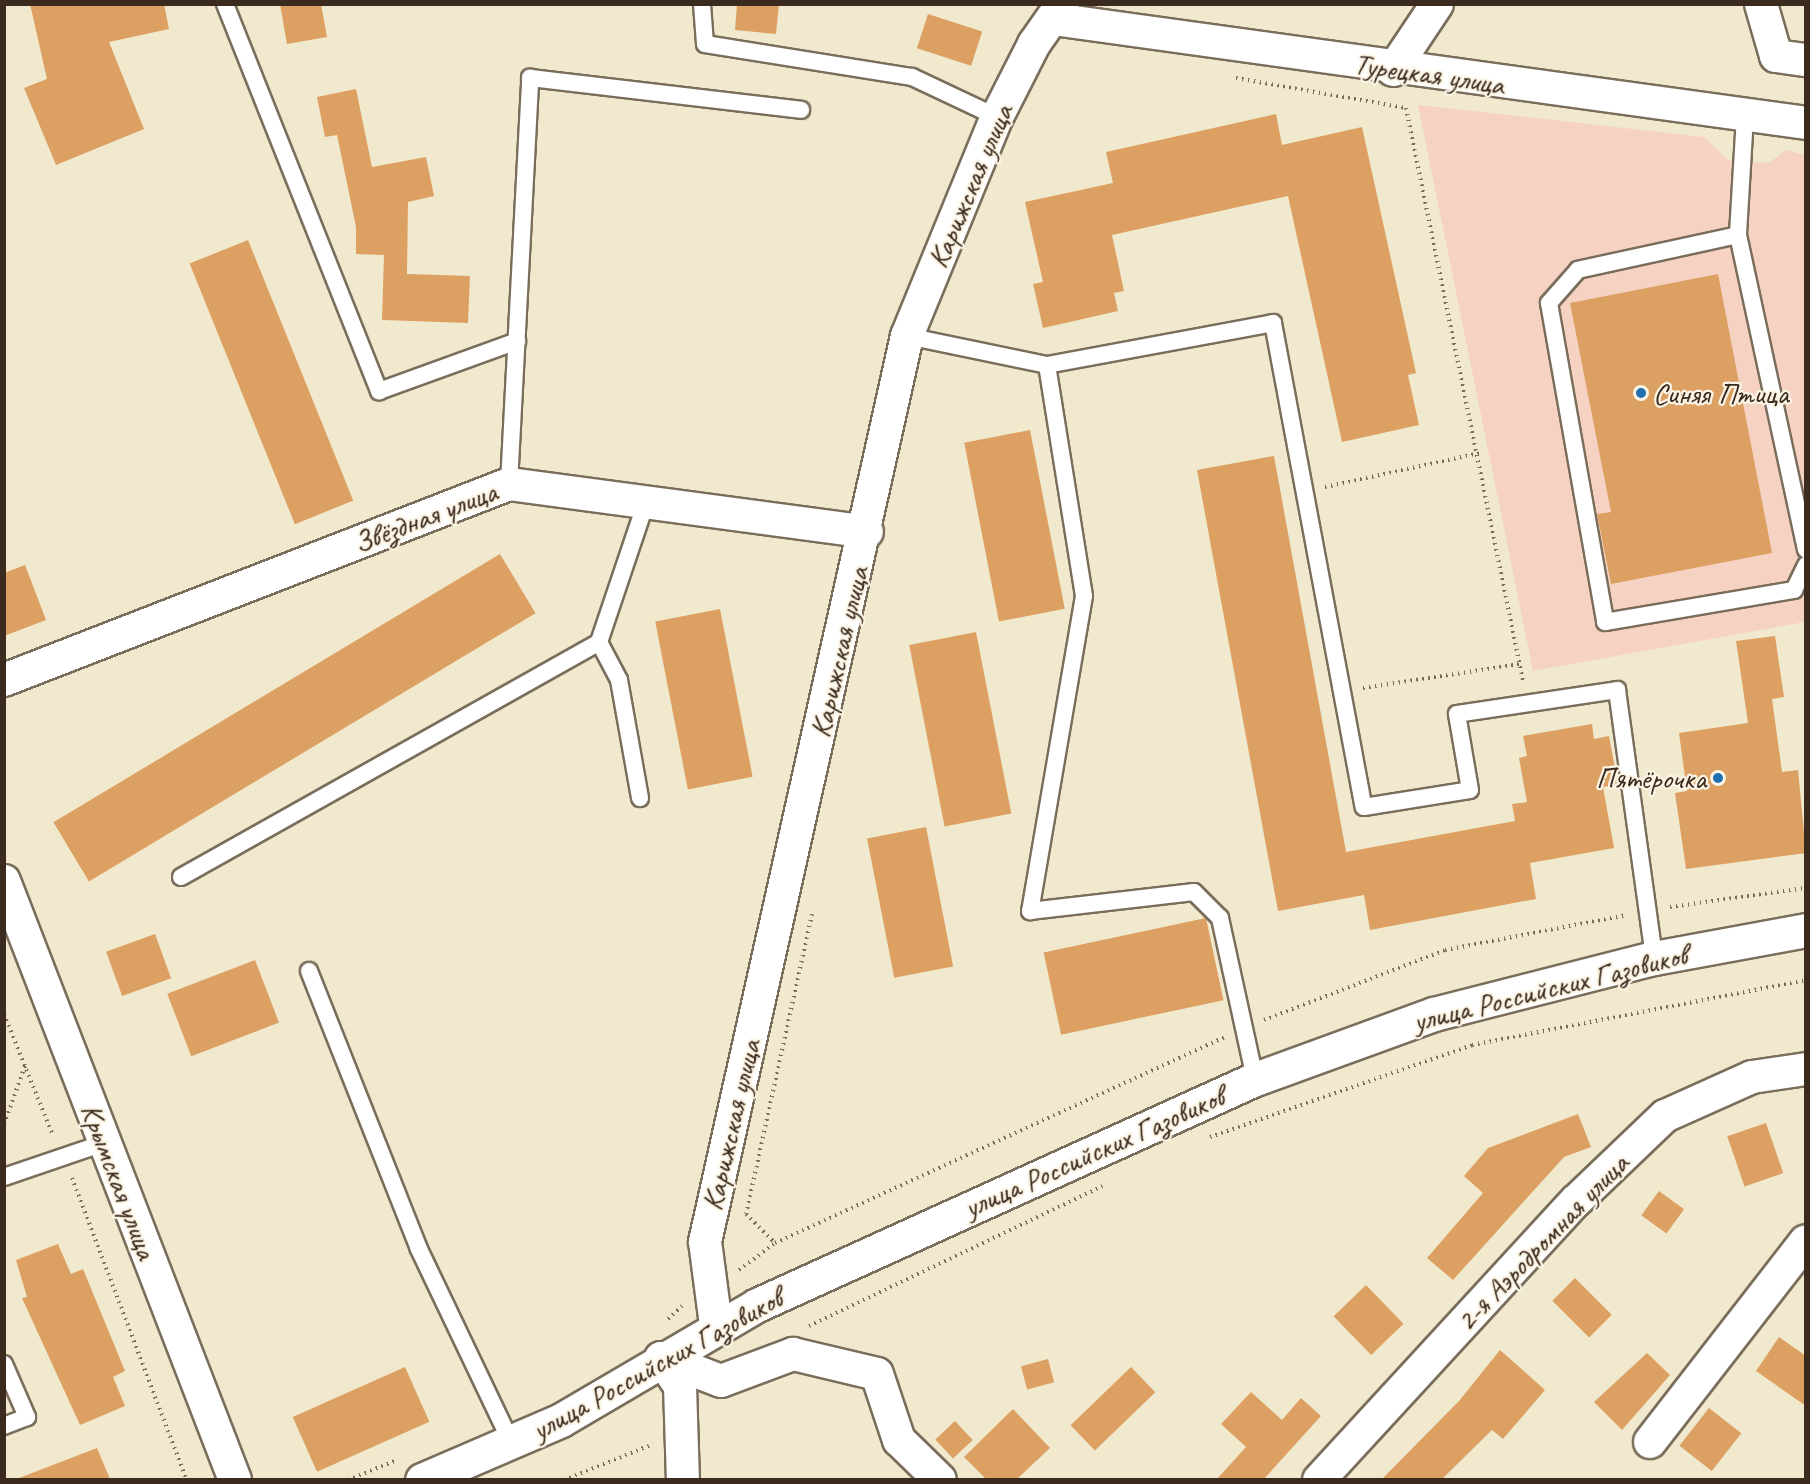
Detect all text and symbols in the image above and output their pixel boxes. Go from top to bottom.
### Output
street label: Турецкая улица [1351,46,1507,102]
street label: Карижская улица [919,98,1021,274]
place label: Синяя Птица [1653,375,1785,411]
marker: Синяя Птица [1634,386,1648,400]
street label: Звёздная улица [347,473,503,561]
street label: Карижская улица [802,562,876,742]
place label: Пятёрочка [1596,760,1706,796]
marker: Пятёрочка [1711,771,1725,785]
street label: улица Российских Газовиков [1412,937,1688,1039]
street label: Карижская улица [694,1035,768,1215]
street label: улица Российских Газовиков [961,1080,1227,1224]
street label: Крымская улица [73,1097,165,1265]
street label: 2-я Аэродромная улица [1447,1145,1637,1339]
street label: улица Российских Газовиков [528,1282,786,1446]

